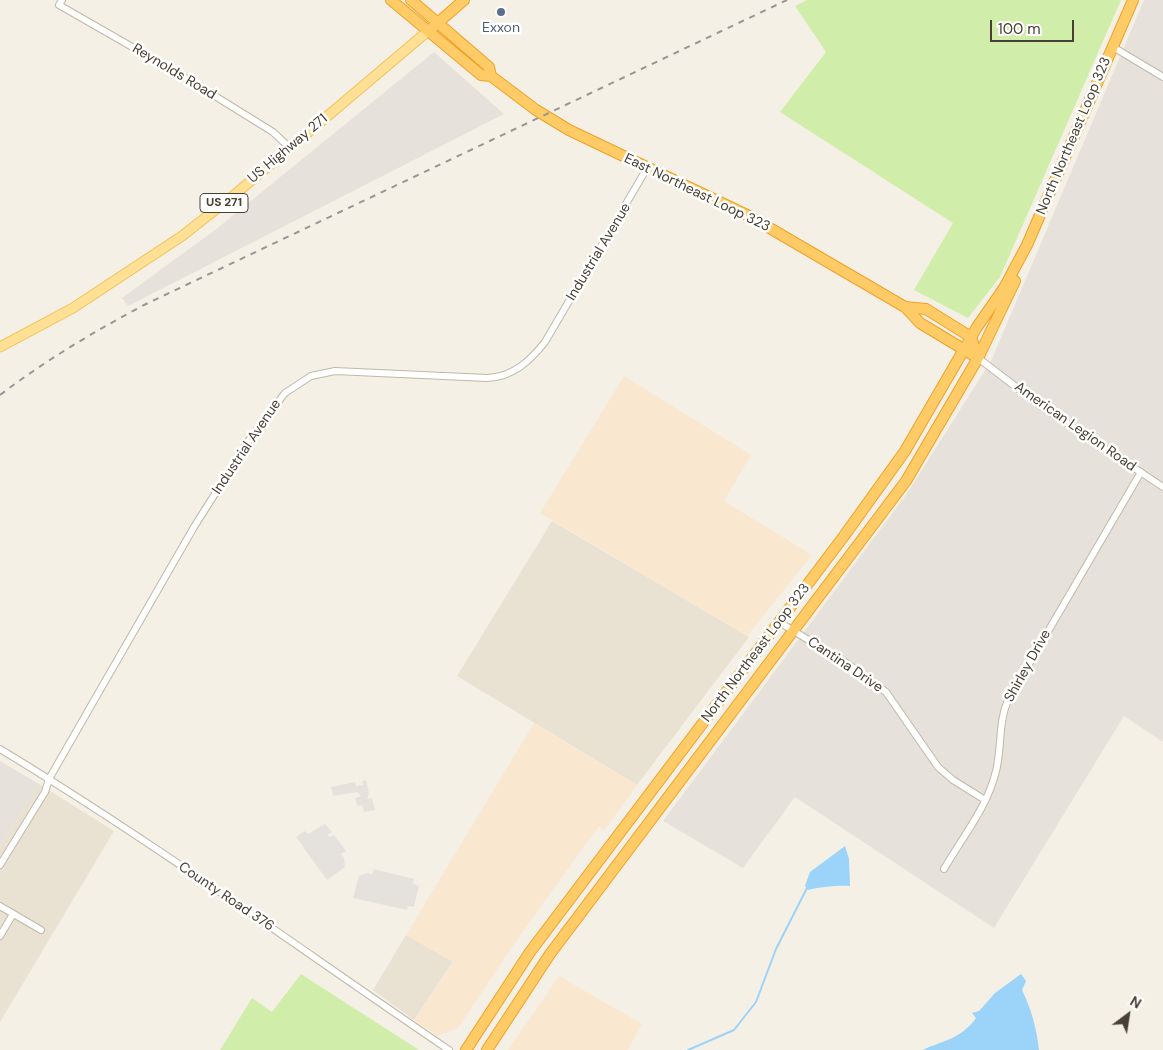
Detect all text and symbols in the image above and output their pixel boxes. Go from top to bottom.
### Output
marker: Exxon [495,6,507,18]
scale bar [993,10,1077,42]
text: 100 m [998,19,1041,39]
place label: Exxon [482,20,520,36]
street label: Reynolds Road [129,40,219,104]
street label: North Northeast Loop 323 [1033,55,1115,217]
street label: US Highway 271 [245,111,331,187]
street label: East Northeast Loop 323 [621,150,773,236]
road number: US 271 [200,194,248,212]
street label: Industrial Avenue [563,200,635,304]
street label: American Legion Road [1011,379,1139,475]
street label: Industrial Avenue [209,396,285,498]
street label: North Northeast Loop 323 [698,580,814,726]
street label: Shirley Drive [1001,627,1055,705]
street label: Cantina Drive [804,634,886,696]
street label: County Road 376 [175,859,277,935]
north arrow [1103,990,1153,1040]
text: N [1127,992,1145,1012]

